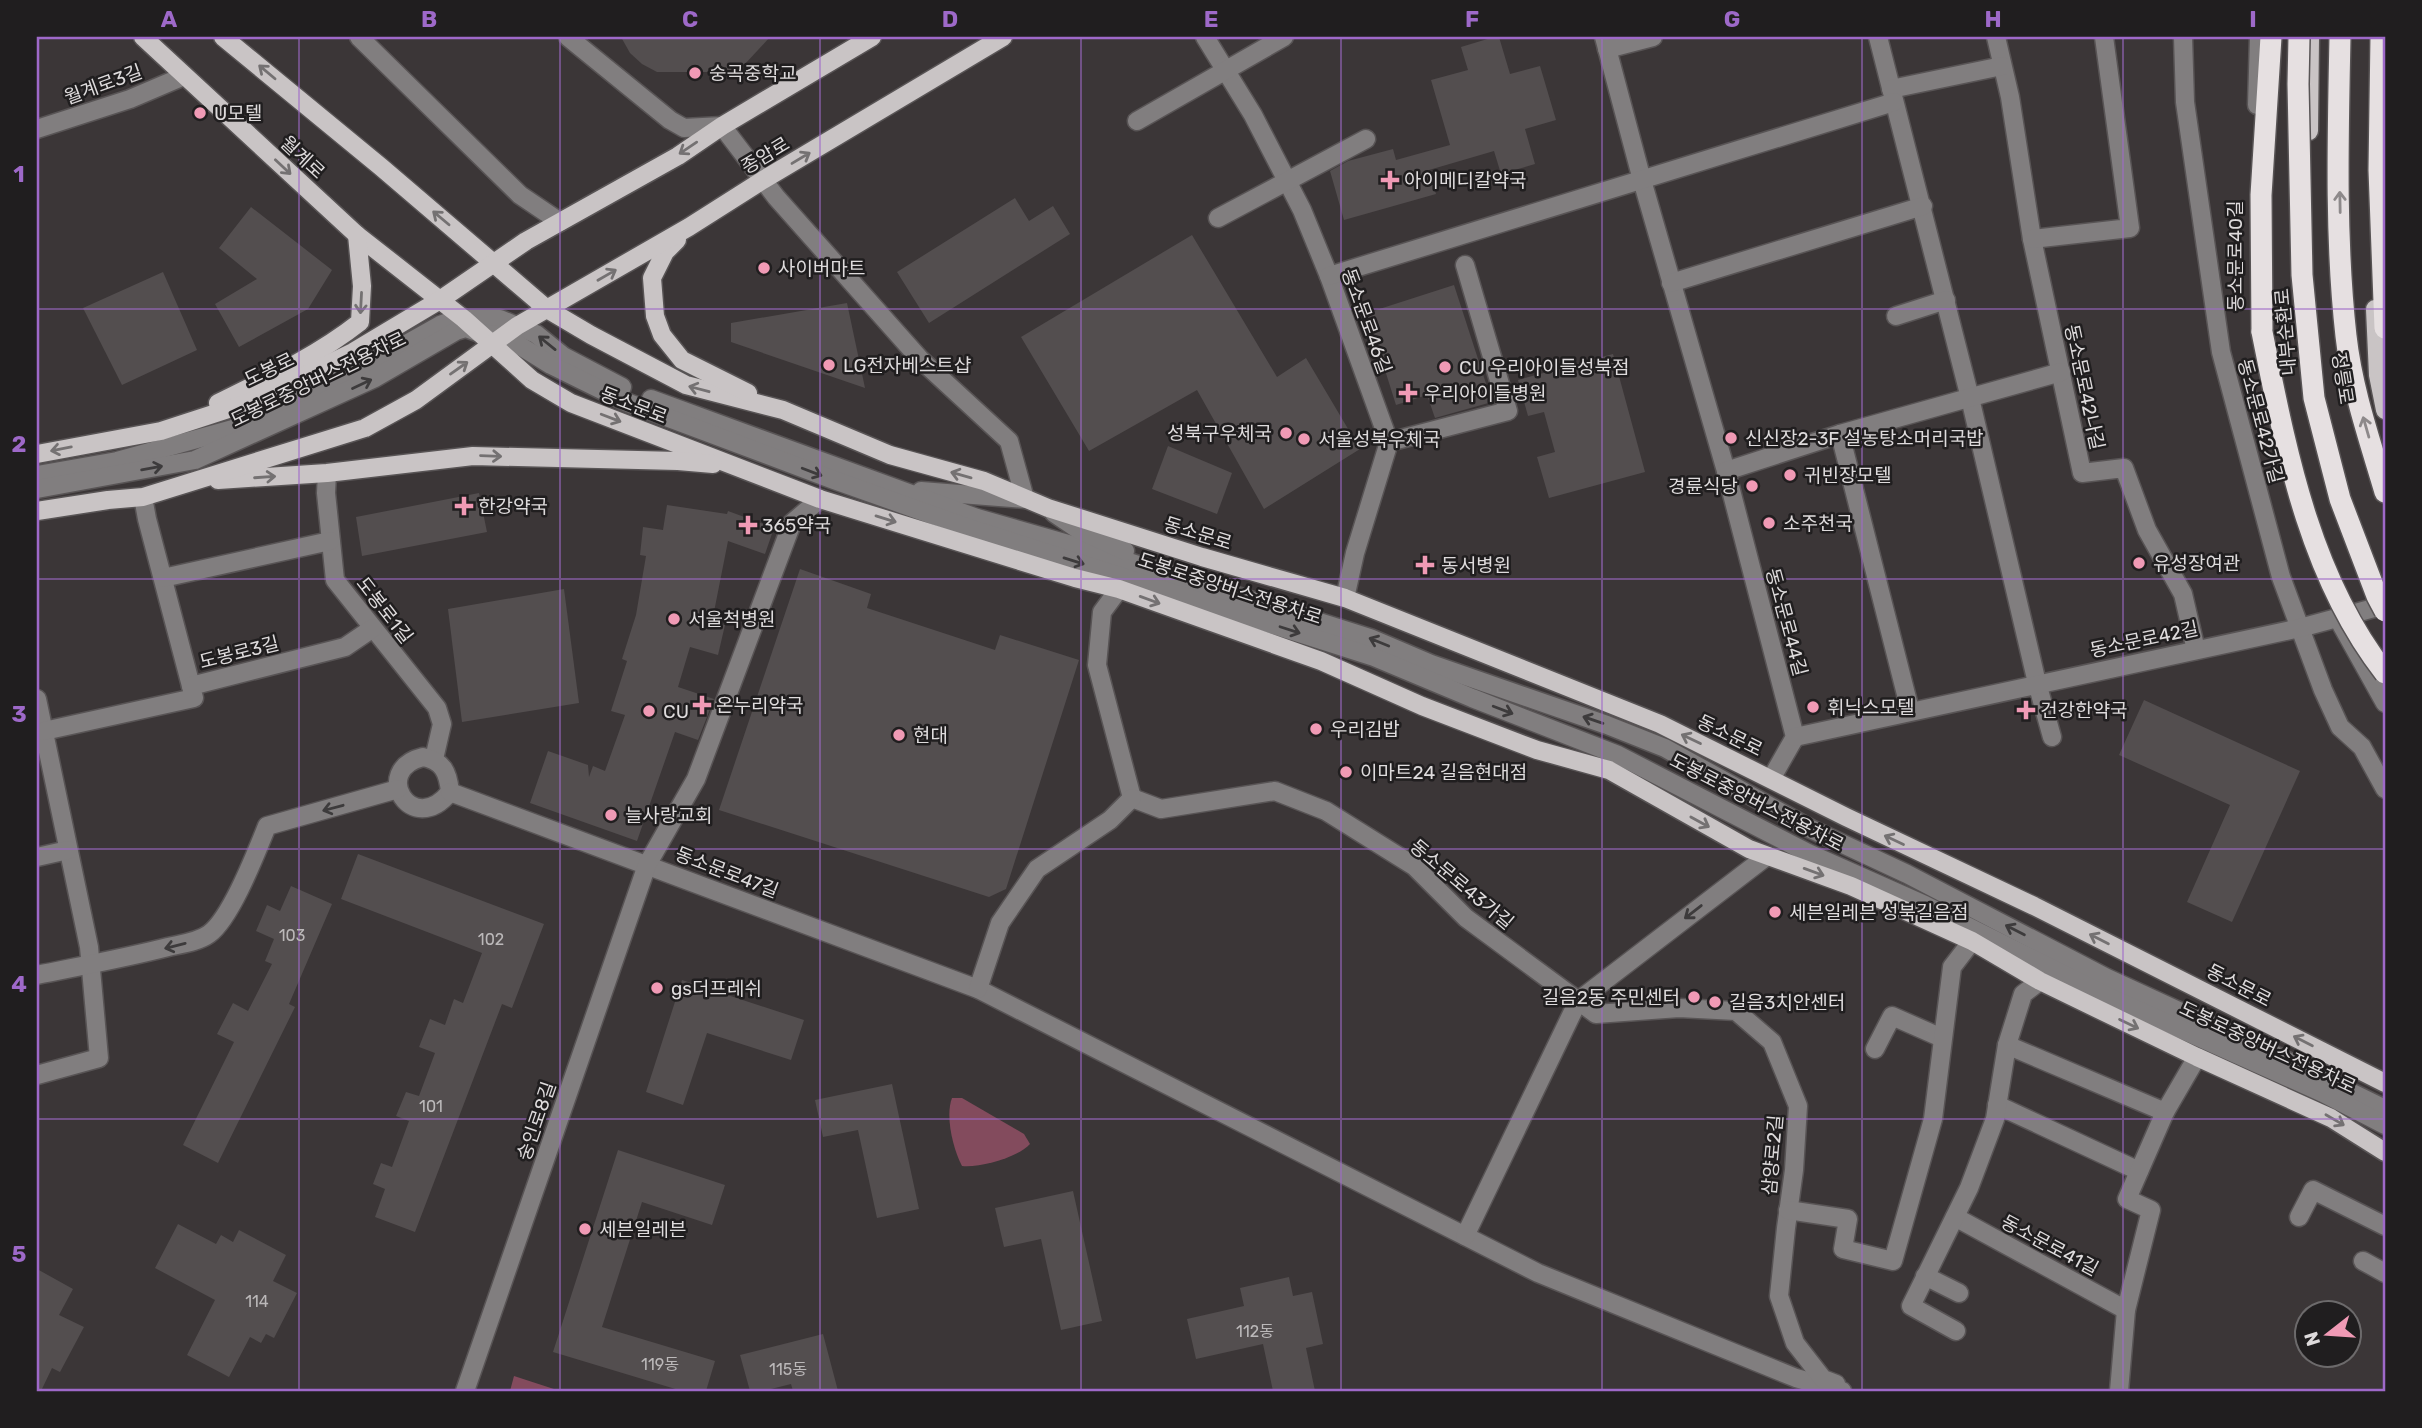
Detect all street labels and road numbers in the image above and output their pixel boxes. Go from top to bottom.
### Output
street label: 월계로3길 [61,60,145,109]
street label: 월계로 [276,131,330,184]
street label: 종암로 [737,132,794,179]
street label: 동소문로40길 [2224,200,2247,312]
street label: 동소문로46길 [1337,265,1396,377]
street label: 내부순환로 [2270,287,2301,376]
street label: 동소문로42나길 [2060,322,2109,452]
street label: 도봉로중앙버스전용차로 [227,327,410,432]
street label: 도봉로 [241,348,298,391]
street label: 정릉로 [2327,350,2358,406]
street label: 동소문로42가길 [2233,356,2288,486]
street label: 동소문로 [597,382,671,429]
street label: 동소문로 [1161,512,1235,555]
street label: 도봉로중앙버스전용차로 [1135,548,1325,629]
street label: 동소문로44길 [1761,566,1812,679]
street label: 도봉로1길 [352,572,418,648]
street label: 동소문로42길 [2088,617,2200,662]
street label: 도봉로3길 [197,631,281,673]
street label: 동소문로 [1693,710,1766,761]
street label: 도봉로중앙버스전용차로 [1666,749,1848,856]
street label: 동소문로43가길 [1405,834,1518,934]
street label: 동소문로47길 [672,842,782,903]
street label: 동소문로 [2202,959,2275,1012]
street label: 도봉로중앙버스전용차로 [2176,996,2360,1099]
street label: 숭인로8길 [512,1079,561,1164]
street label: 삼양로2길 [1758,1114,1787,1196]
street label: 동소문로41길 [1997,1210,2102,1281]

